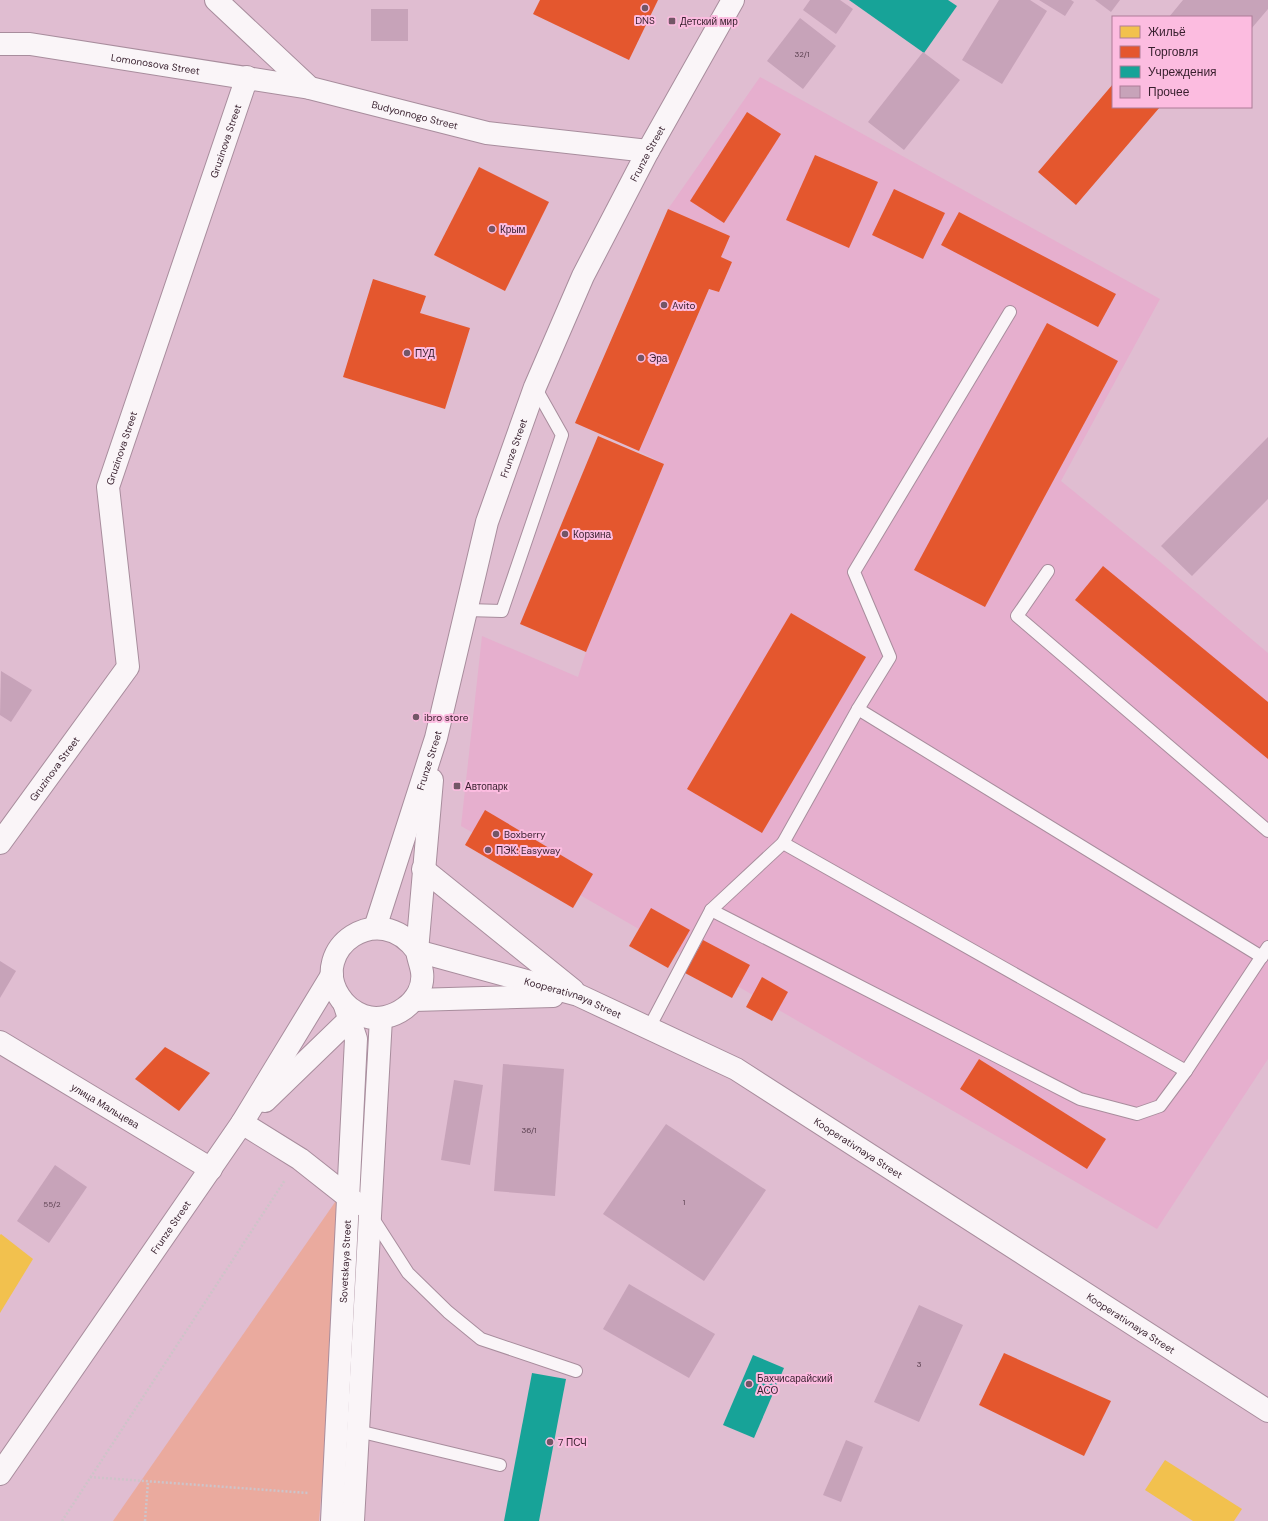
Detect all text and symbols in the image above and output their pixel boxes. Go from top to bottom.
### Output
marker: DNS [640,3,650,13]
place label: DNS [635,14,655,27]
place label: Детский мир [680,15,738,28]
marker: Детский мир [667,16,677,26]
legend [1112,16,1252,108]
text: Жильё [1148,24,1186,40]
text: Торговля [1148,44,1198,60]
house number: 32/1 [795,49,809,59]
street label: Lomonosova Street [110,50,201,77]
text: Учреждения [1148,64,1217,80]
text: Прочее [1148,84,1190,100]
street label: Budyonnogo Street [370,97,460,132]
street label: Gruzinova Street [207,102,244,180]
street label: Frunze Street [627,123,668,184]
place label: Крым [500,223,526,236]
marker: Крым [487,224,497,234]
place label: Avito [672,299,696,312]
marker: Avito [659,300,669,310]
place label: ПУД [415,347,435,360]
marker: ПУД [402,348,412,358]
place label: Эра [649,352,668,365]
marker: Эра [636,353,646,363]
street label: Gruzinova Street [103,409,140,486]
street label: Frunze Street [497,417,530,479]
place label: Корзина [573,528,612,541]
marker: Корзина [560,529,570,539]
place label: ibro store [424,711,469,724]
marker: ibro store [411,712,421,722]
street label: Frunze Street [413,729,444,792]
street label: Gruzinova Street [26,734,82,804]
place label: Автопарк [465,780,508,793]
marker: Автопарк [452,781,462,791]
place label: Boxberry [504,828,546,841]
marker: Boxberry [491,829,501,839]
place label: ПЭК: Easyway [496,844,561,857]
marker: ПЭК: Easyway [483,845,493,855]
street label: Kooperativnaya Street [523,974,624,1021]
street label: улица Мальцева [69,1080,142,1131]
street label: Kooperativnaya Street [812,1114,905,1181]
house number: 36/1 [521,1125,537,1135]
house number: 1 [683,1197,685,1207]
street label: Frunze Street [147,1198,193,1256]
house number: 55/2 [43,1199,61,1209]
street label: Sovetskaya Street [336,1219,353,1303]
street label: Kooperativnaya Street [1084,1290,1178,1356]
house number: 3 [917,1359,922,1369]
place label: Бахчисарайский АСО [757,1372,833,1397]
marker: Бахчисарайский АСО [744,1379,754,1389]
place label: 7 ПСЧ [558,1436,587,1449]
marker: 7 ПСЧ [545,1437,555,1447]

